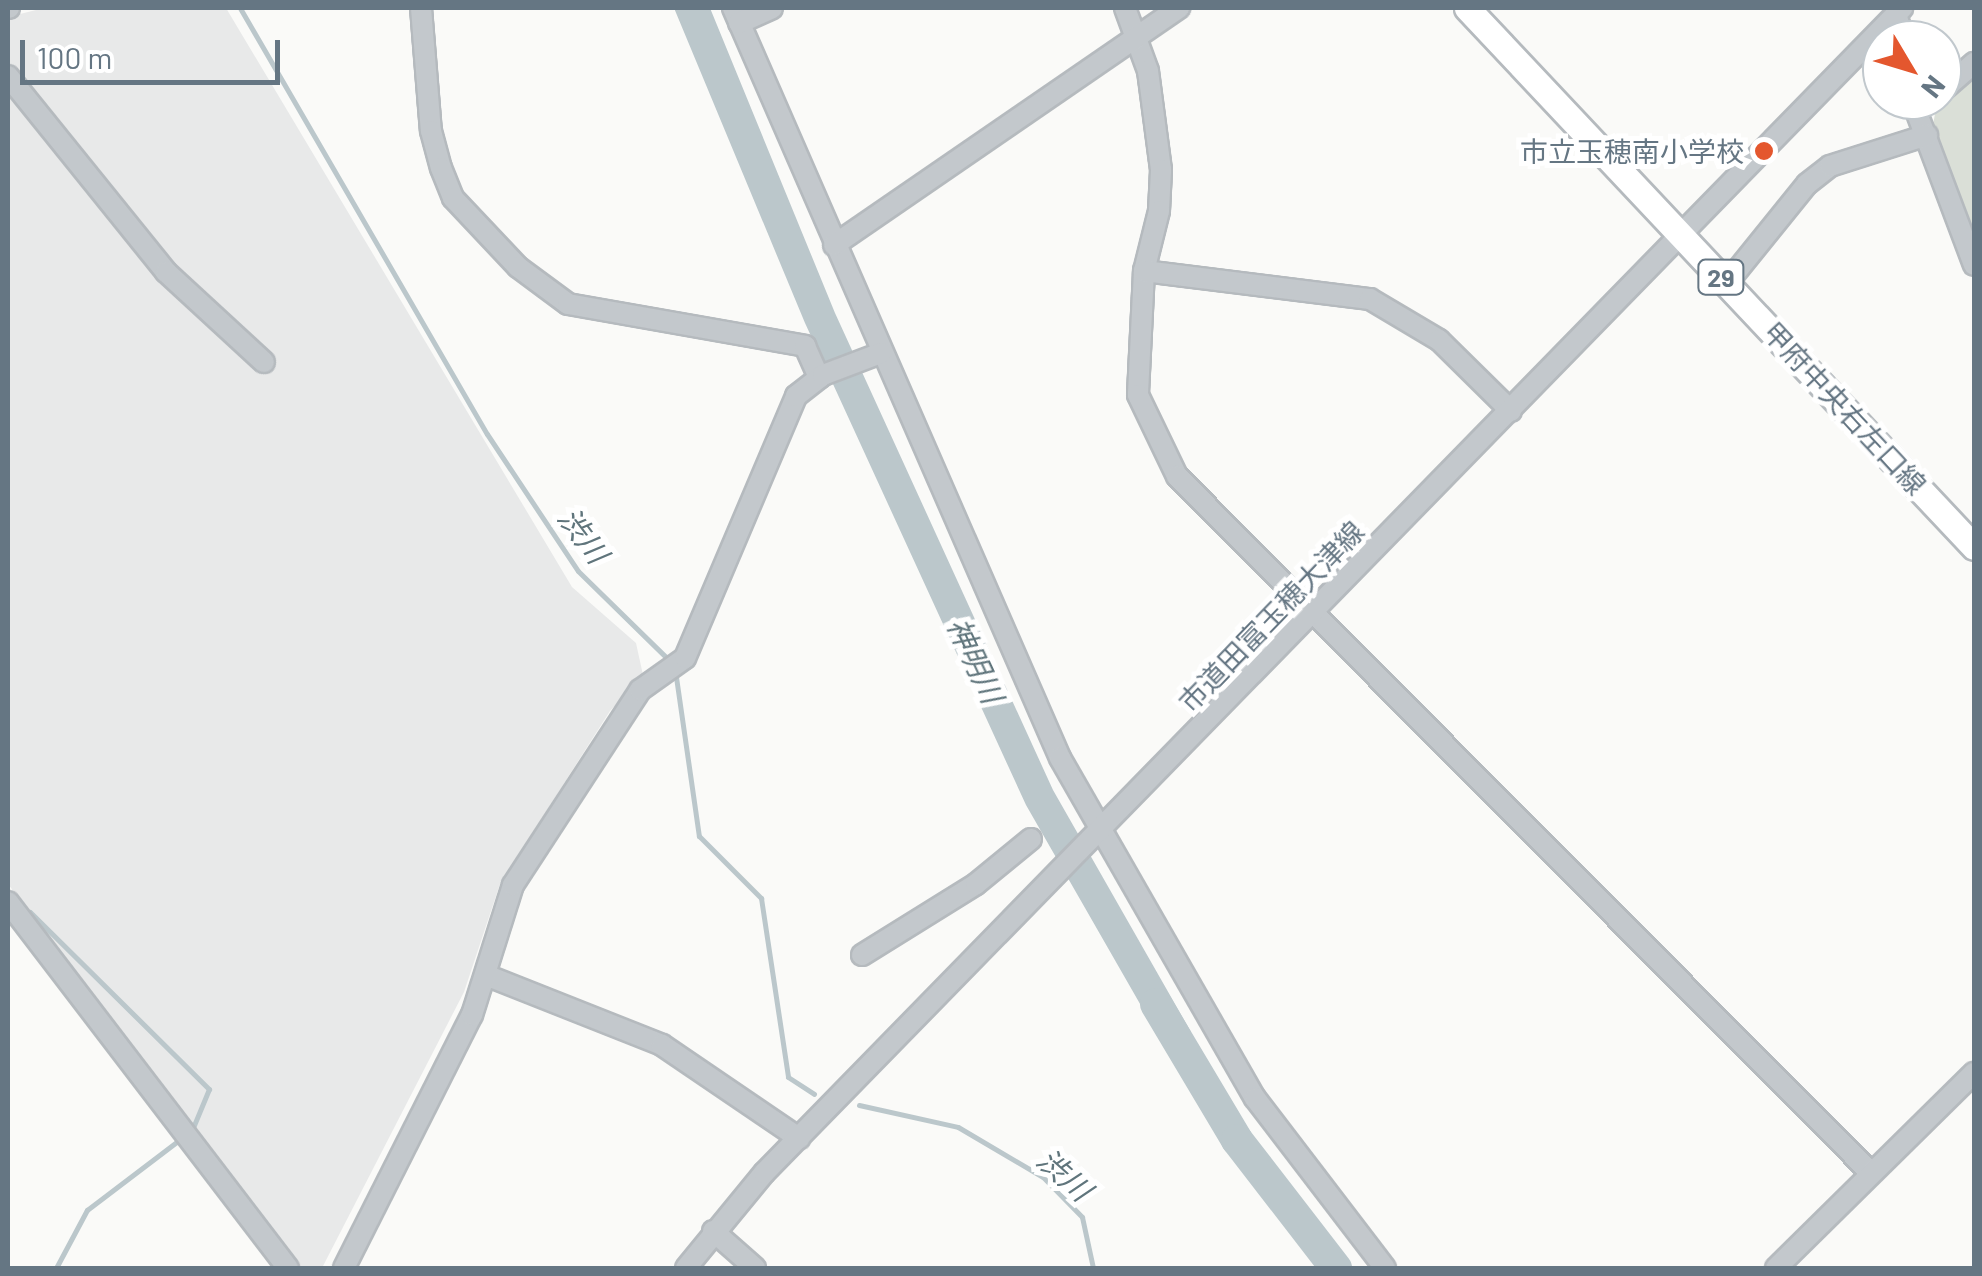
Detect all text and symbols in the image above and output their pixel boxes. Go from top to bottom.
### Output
scale bar [25,20,285,82]
north arrow [1862,20,1962,120]
text: 100 m [37,39,112,75]
text: N [1915,69,1953,105]
place label: 市立玉穂南小学校 [1520,134,1744,168]
marker: 市立玉穂南小学校 [1753,140,1775,162]
road number: 29 [1696,257,1746,297]
street label: 甲府中央右左口線 [1756,315,1934,501]
water label: 渋川 [552,500,616,570]
street label: 市道田富玉穂大津線 [1171,514,1371,718]
water label: 神明川 [941,612,1011,708]
water label: 渋川 [1031,1141,1099,1207]

